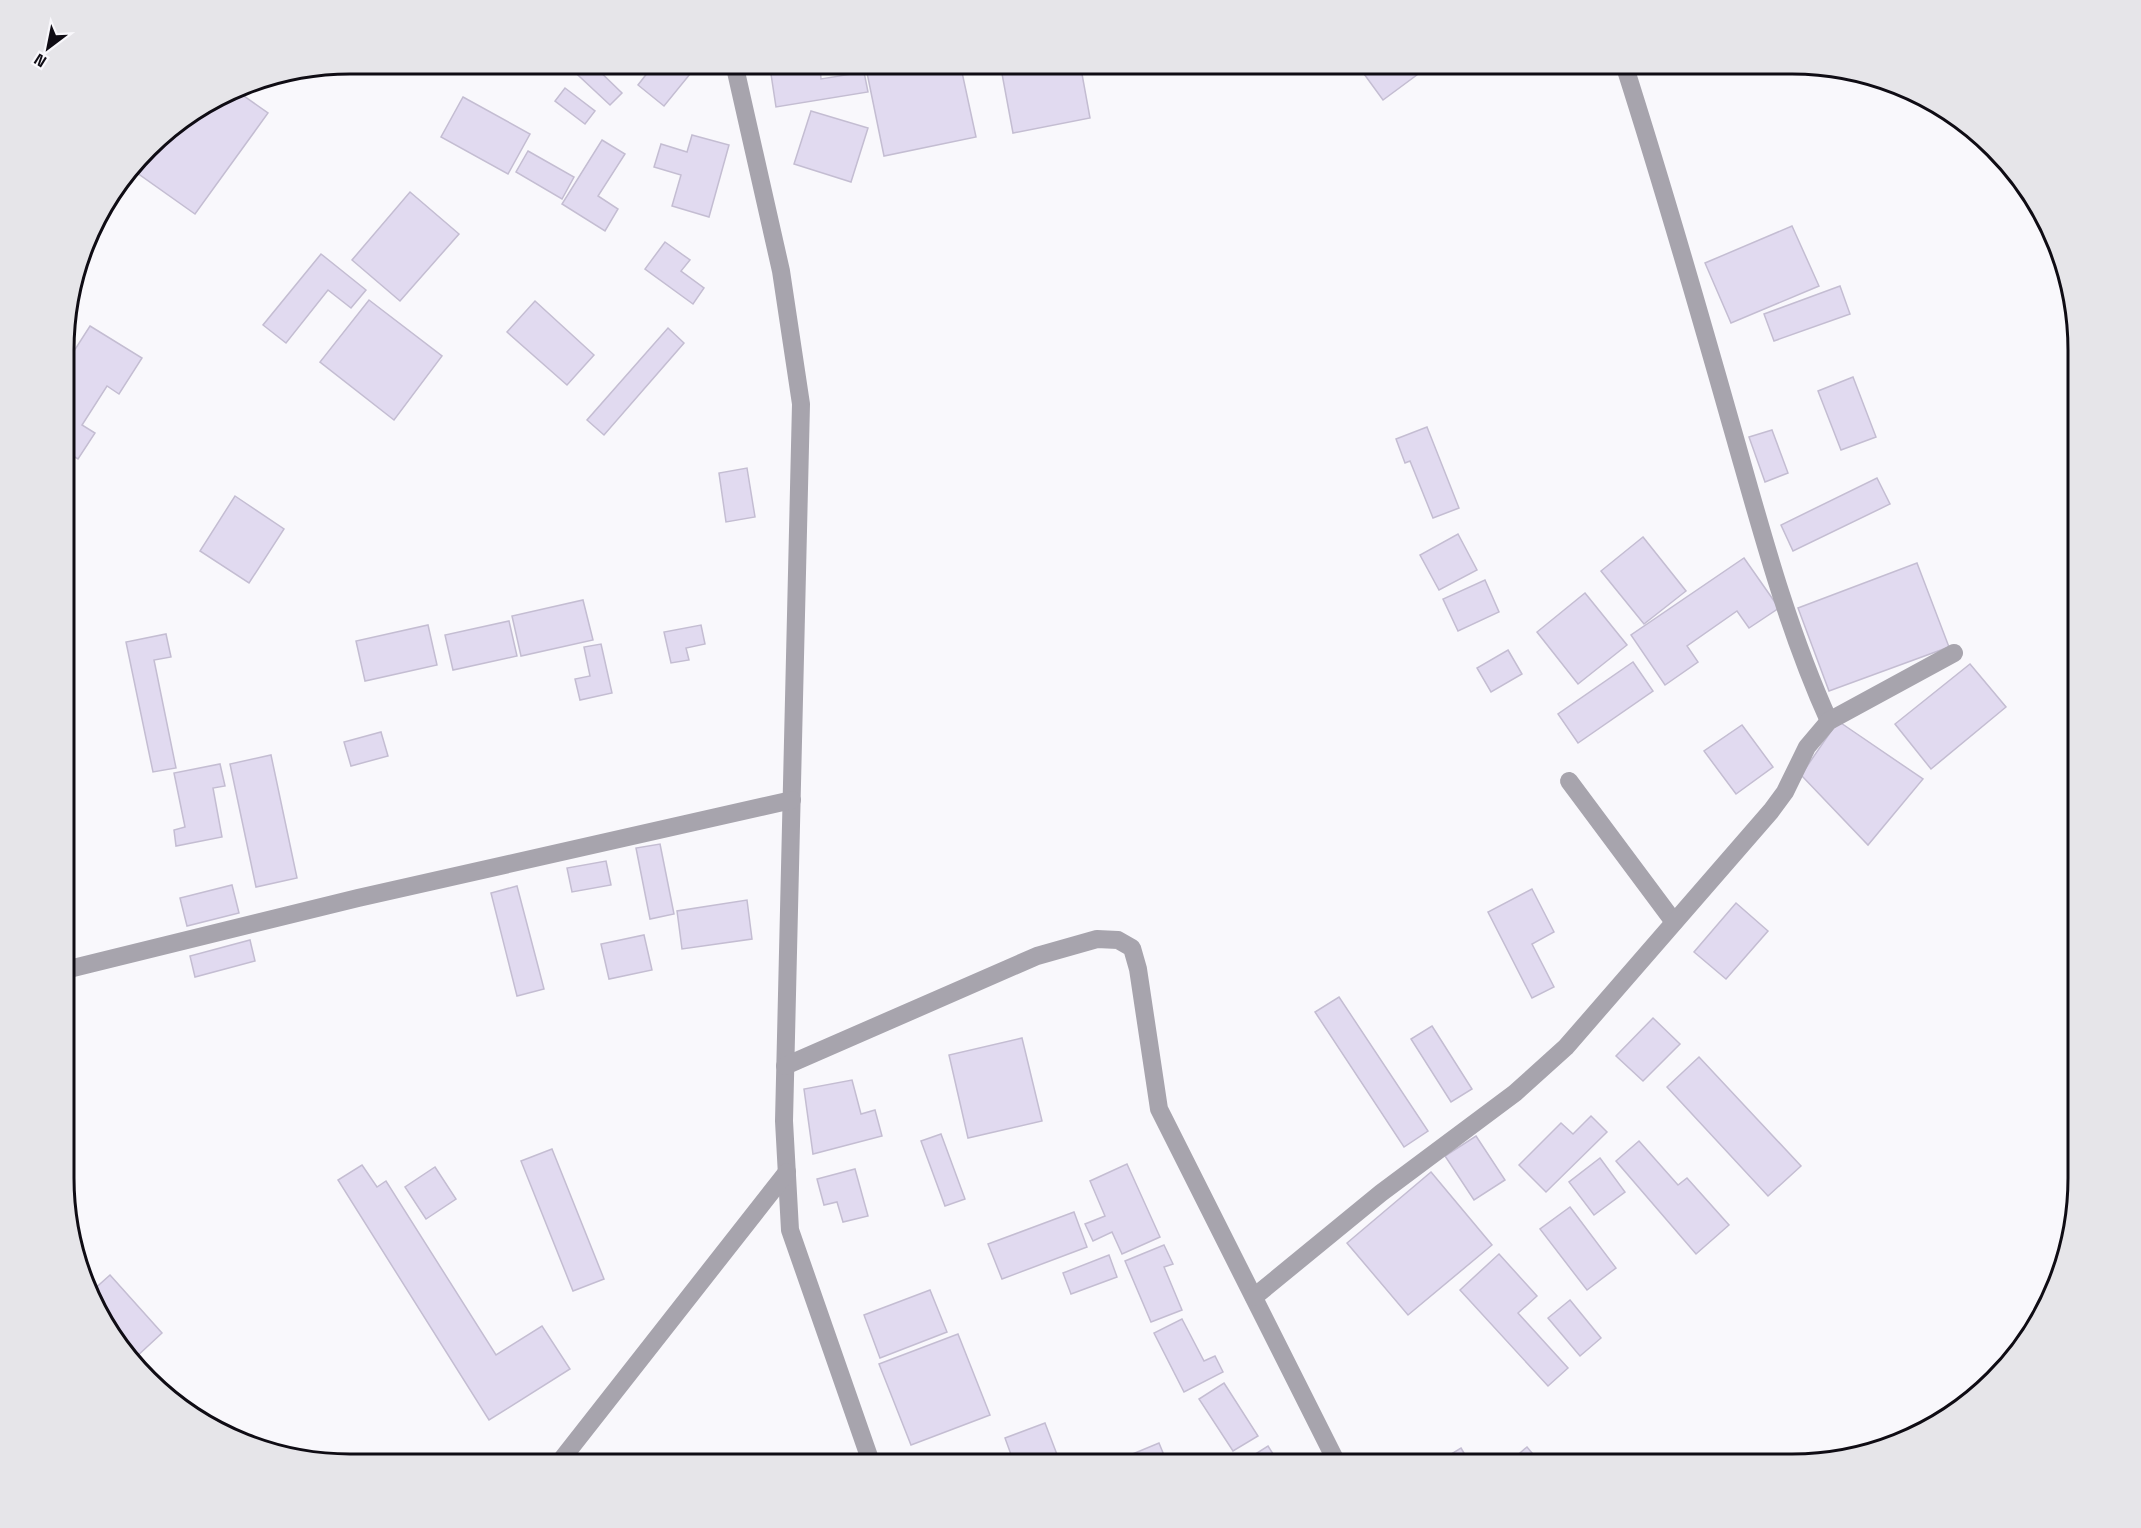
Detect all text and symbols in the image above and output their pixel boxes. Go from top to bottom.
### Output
north arrow [18,18,78,78]
text: N [30,49,50,72]

